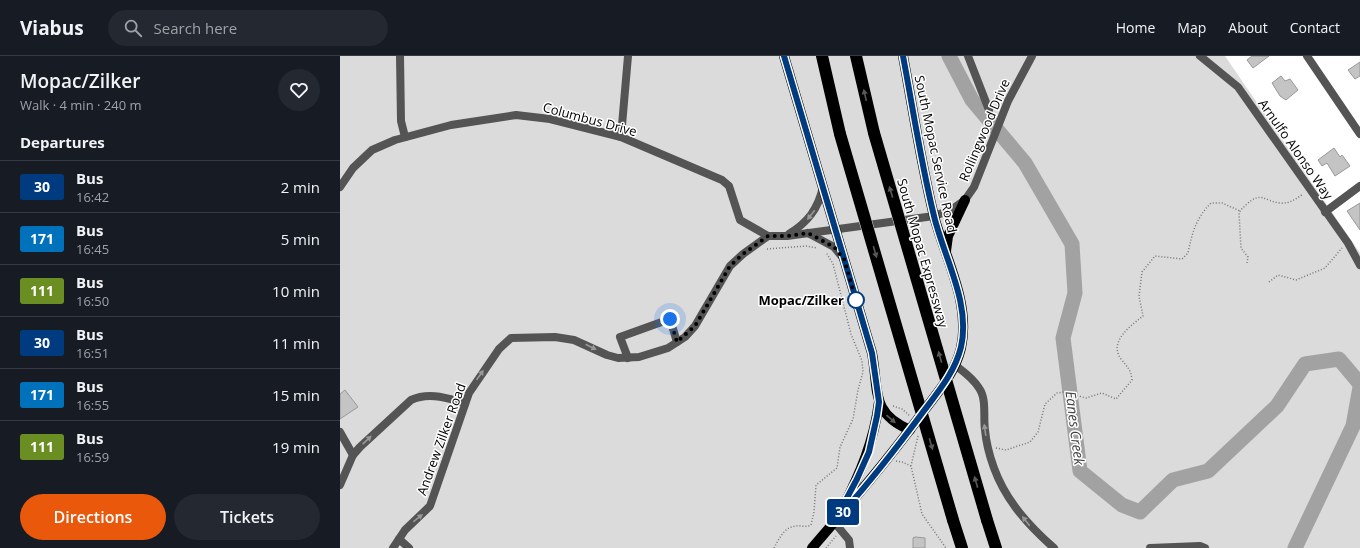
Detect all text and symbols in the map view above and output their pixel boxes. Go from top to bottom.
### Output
search box [108,10,388,46]
text: Viabus [20,15,84,41]
icon: search [122,17,144,39]
text: Search here [154,18,237,38]
text: Home [1116,18,1155,37]
text: Map [1177,18,1206,37]
text: About [1228,18,1268,37]
text: Contact [1290,18,1340,37]
text: Mopac/Zilker [20,68,140,94]
button: heart [278,69,320,111]
street label: South Mopac Service Road [910,74,962,234]
street label: Rollingwood Drive [954,76,1014,184]
one-way arrow [861,89,867,101]
street label: Arnulfo Alonso Way [1255,95,1338,203]
text: Walk · 4 min · 240 m [20,96,142,114]
street label: Columbus Drive [541,98,639,140]
text: Departures [20,132,105,152]
text: Bus [76,168,103,188]
text: 30 [34,177,50,196]
text: 2 min [281,177,320,197]
street label: South Mopac Expressway [893,177,953,330]
one-way arrow [888,186,894,198]
text: 16:42 [76,188,109,206]
one-way arrow [807,210,815,221]
text: Bus [76,220,103,240]
text: 171 [30,229,54,248]
text: 5 min [281,229,320,249]
text: 16:45 [76,240,109,258]
one-way arrow [872,246,878,258]
text: Bus [76,272,103,292]
text: 111 [30,281,54,300]
text: 10 min [272,281,320,301]
place label: Mopac/Zilker [758,291,844,309]
marker: Mopac/Zilker [847,291,865,309]
text: 16:50 [76,292,109,310]
your location [660,309,680,329]
text: Bus [76,324,103,344]
text: 30 [34,333,50,352]
text: 11 min [272,333,320,353]
one-way arrow [585,343,596,350]
text: 16:51 [76,344,109,362]
one-way arrow [937,351,943,363]
one-way arrow [476,370,484,380]
text: Bus [76,376,103,396]
street label: Andrew Zilker Road [412,380,470,498]
text: 171 [30,385,54,404]
text: 15 min [272,385,320,405]
water label: Eanes Creek [1062,390,1090,467]
text: 16:55 [76,396,109,414]
one-way arrow [886,415,896,424]
one-way arrow [982,424,989,436]
text: Bus [76,428,103,448]
one-way arrow [362,435,372,444]
text: 111 [30,437,54,456]
text: 19 min [272,437,320,457]
one-way arrow [928,438,934,450]
text: 16:59 [76,448,109,466]
one-way arrow [973,476,979,488]
button: Directions [20,494,166,540]
button: Tickets [174,494,320,540]
line badge: 30 [825,499,861,525]
text: 30 [835,502,851,521]
one-way arrow [412,514,423,523]
one-way arrow [1022,515,1031,526]

